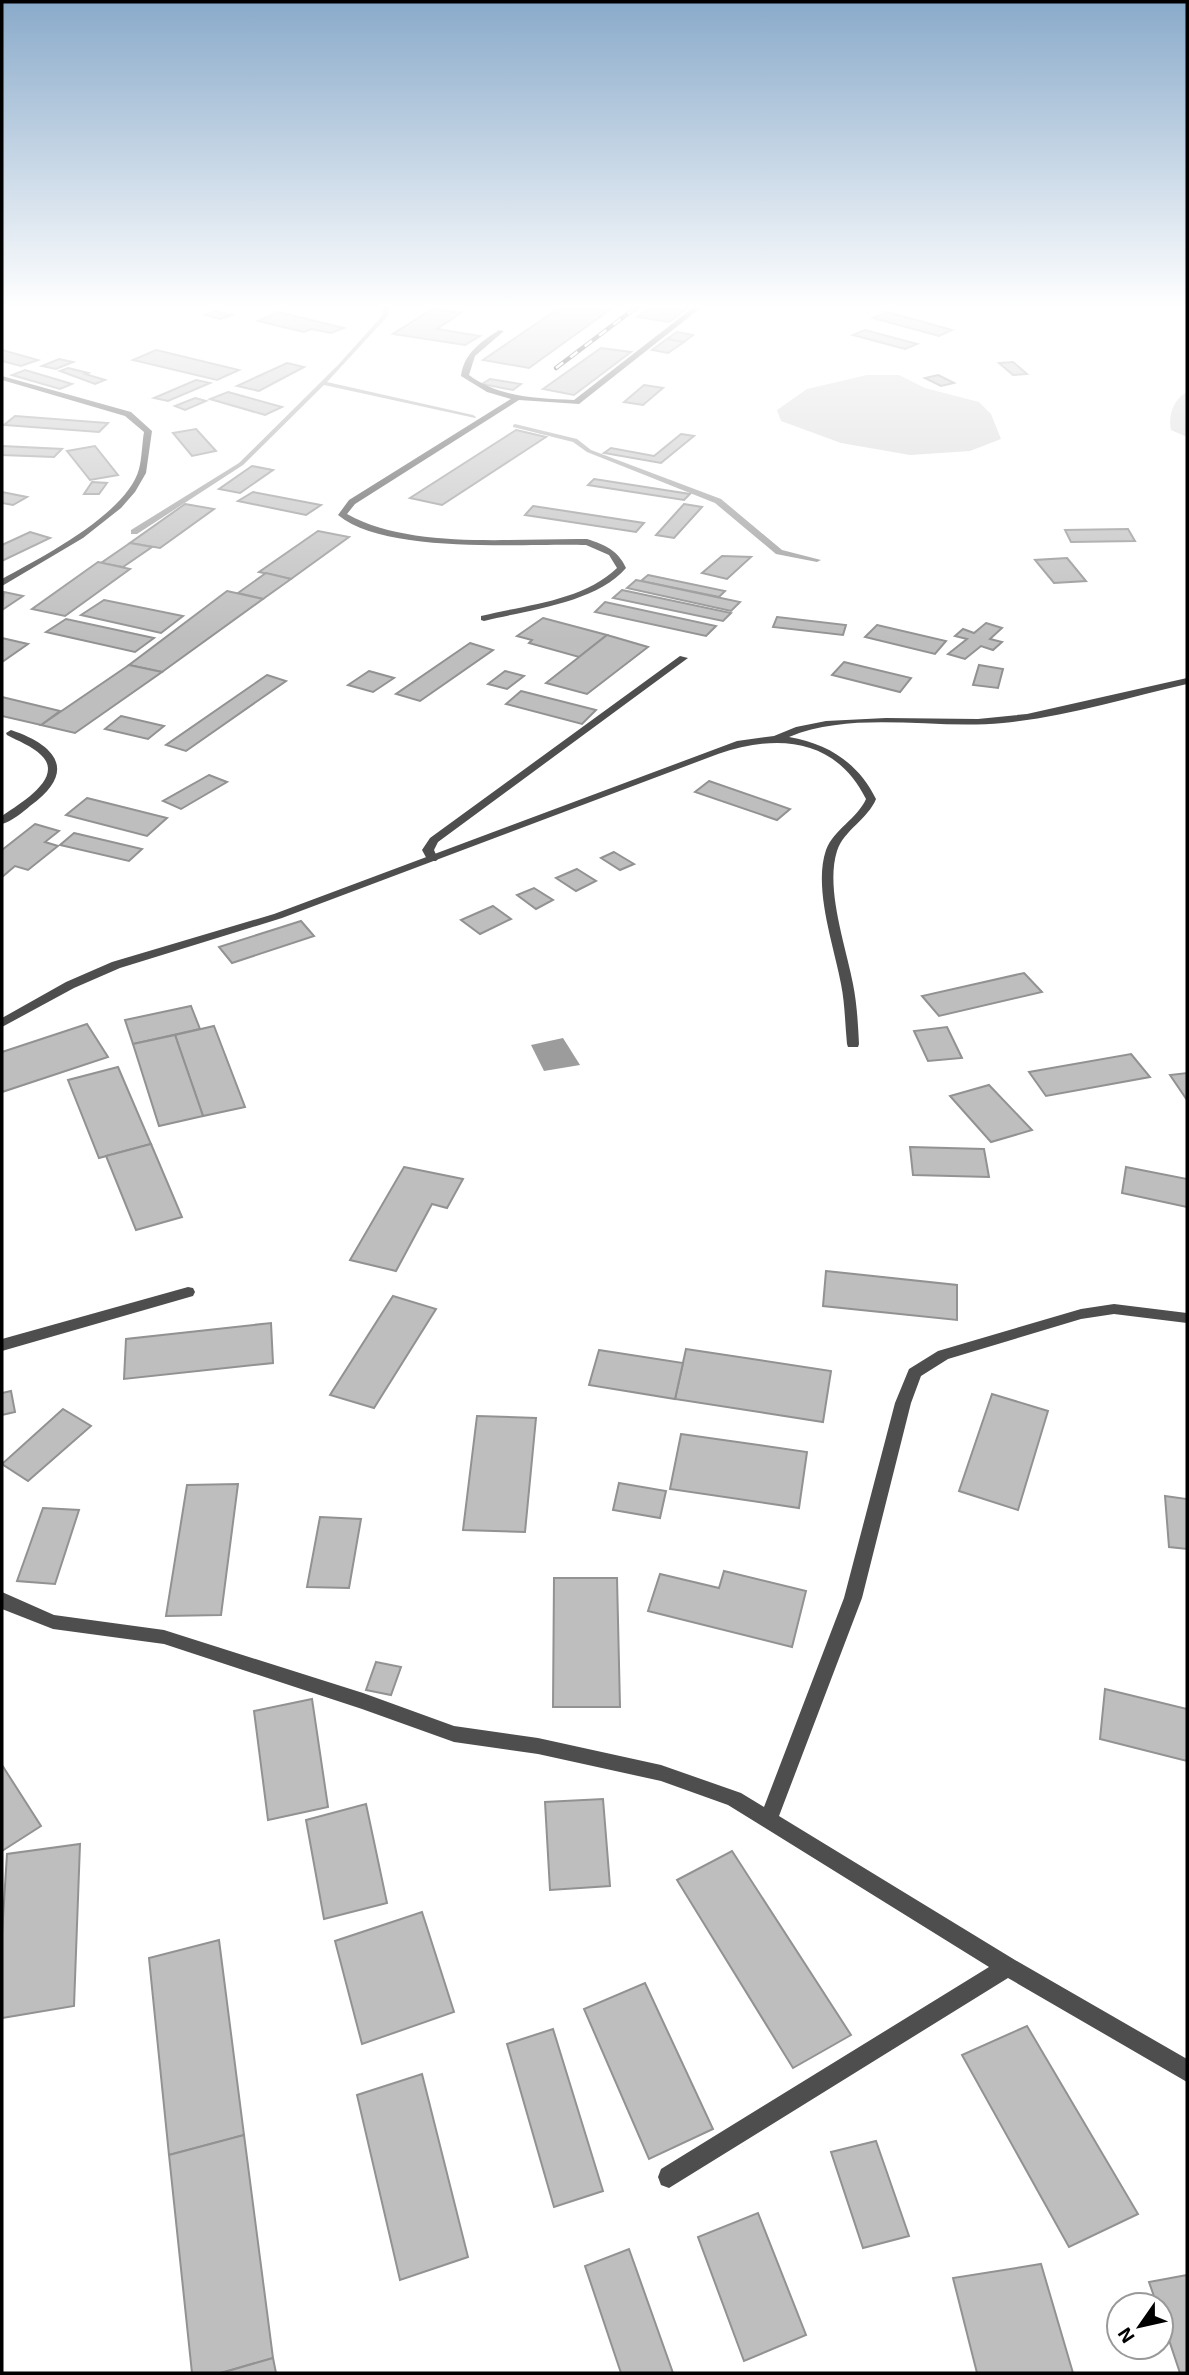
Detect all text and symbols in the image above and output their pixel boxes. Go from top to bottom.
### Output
north arrow [1105,2291,1175,2361]
text: N [1112,2324,1139,2348]

